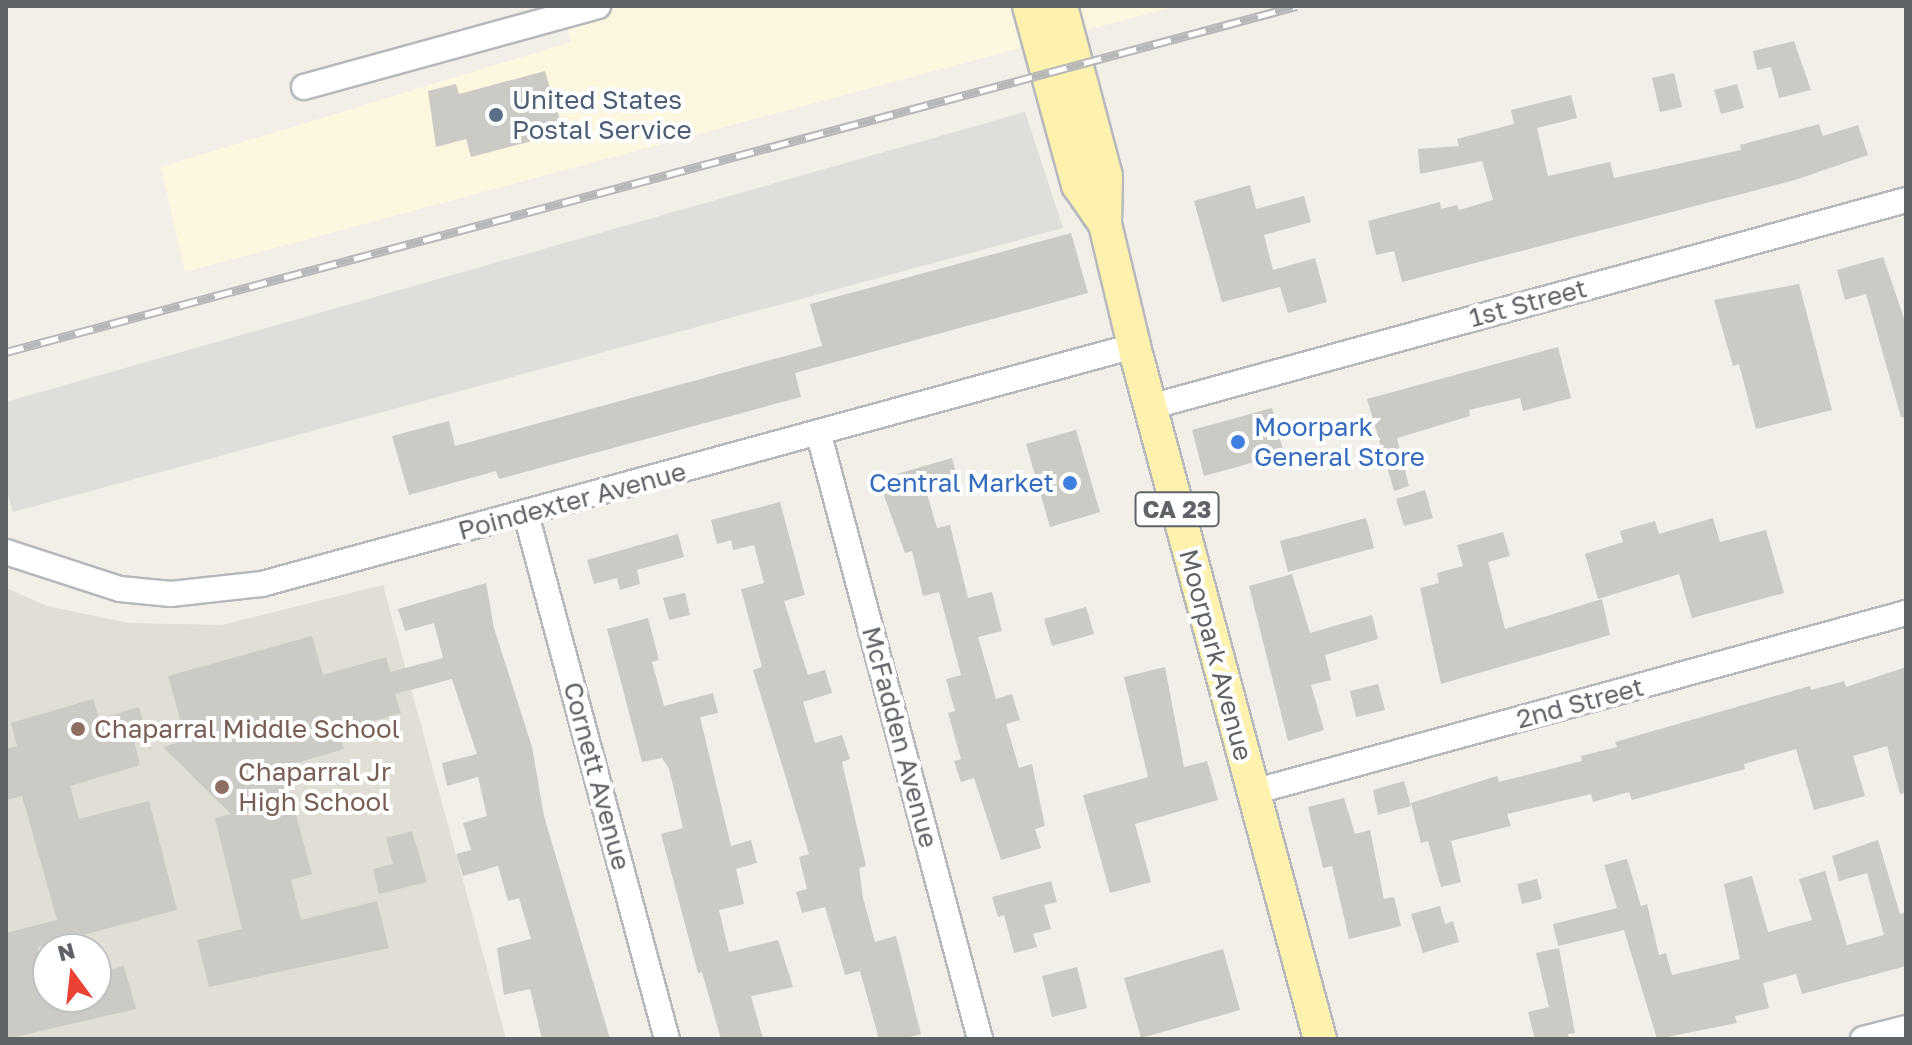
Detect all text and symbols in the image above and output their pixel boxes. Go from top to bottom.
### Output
place label: United States Postal Service [512,84,691,146]
marker: United States Postal Service [487,106,505,124]
street label: 1st Street [1466,272,1590,334]
place label: Moorpark General Store [1254,411,1425,472]
marker: Moorpark General Store [1229,433,1247,451]
street label: Poindexter Avenue [455,456,689,546]
place label: Central Market [869,467,1054,499]
marker: Central Market [1061,474,1079,492]
road number: CA 23 [1133,489,1221,529]
street label: Moorpark Avenue [1173,546,1259,764]
street label: McFadden Avenue [855,623,945,851]
street label: 2nd Street [1513,671,1647,735]
street label: Cornett Avenue [557,679,637,873]
place label: Chaparral Middle School [94,713,400,745]
marker: Chaparral Middle School [69,720,87,738]
place label: Chaparral Jr High School [238,756,391,818]
marker: Chaparral Jr High School [213,778,231,796]
north arrow [32,933,112,1013]
text: N [55,936,78,966]

